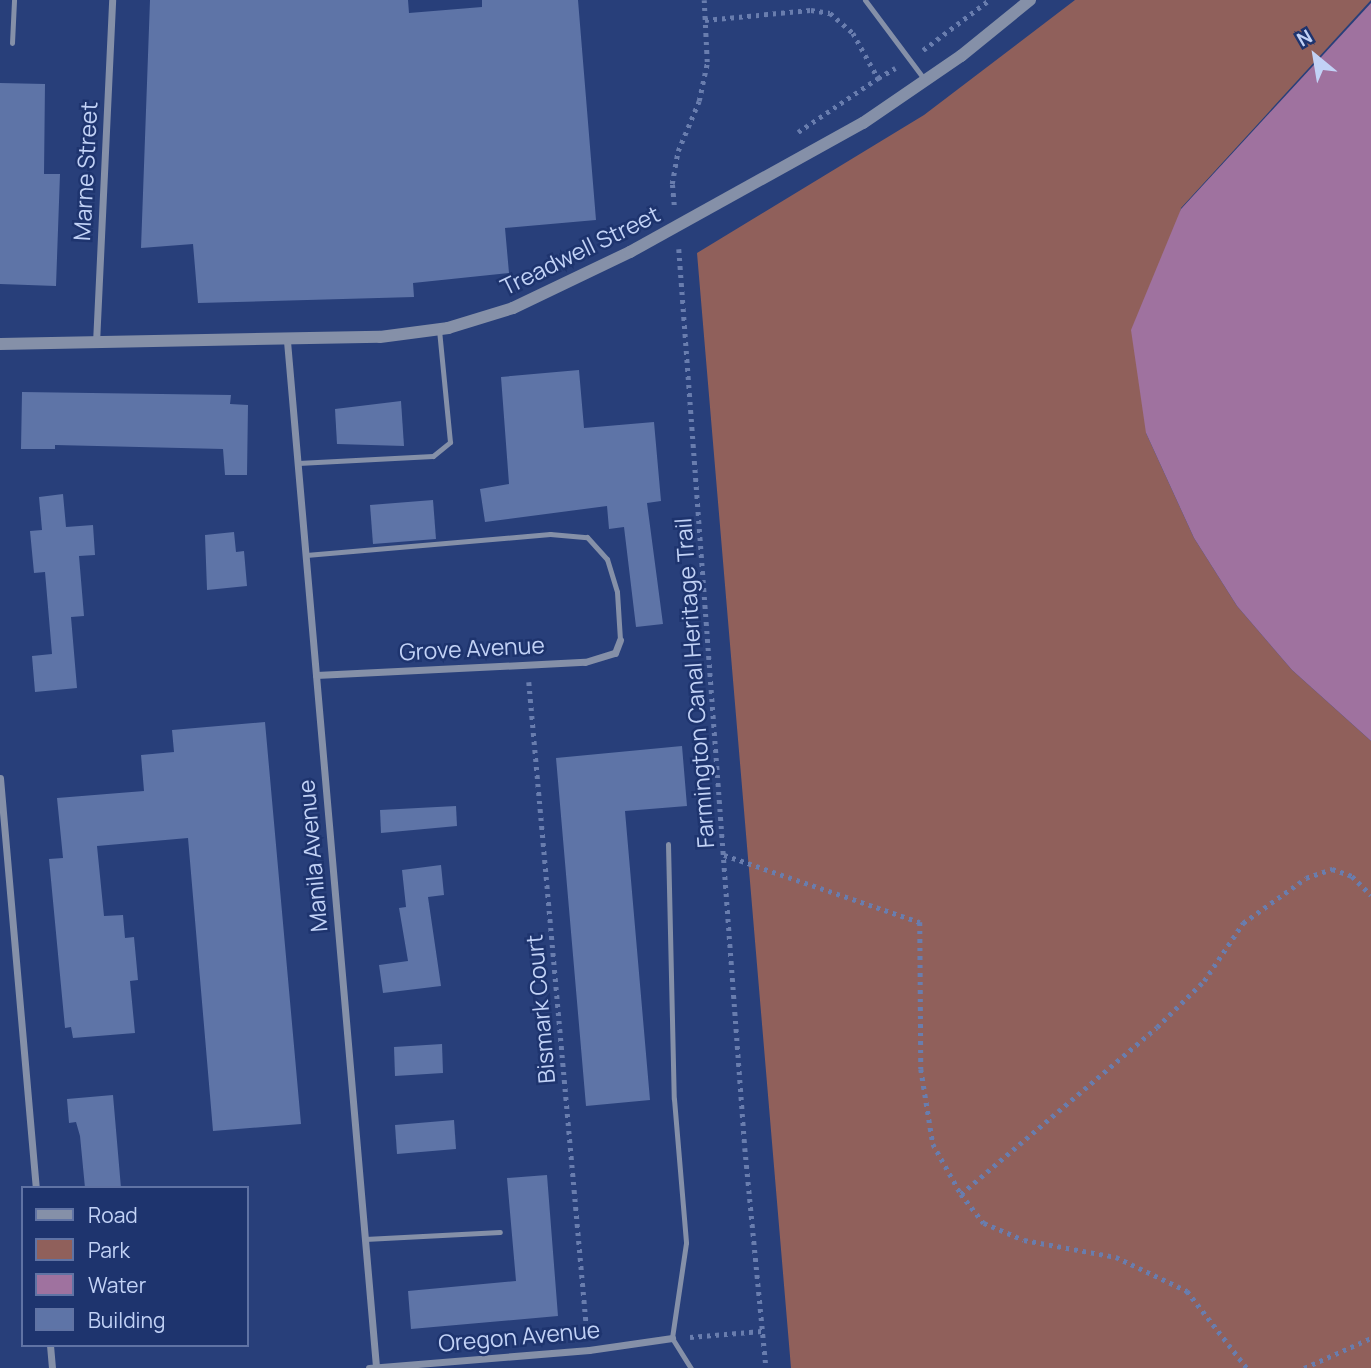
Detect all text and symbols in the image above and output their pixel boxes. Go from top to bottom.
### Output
north arrow [1280,21,1350,91]
text: N [1292,23,1317,52]
street label: Marne Street [68,101,102,241]
street label: Treadwell Street [496,200,664,300]
street label: Farmington Canal Heritage Trail [669,517,719,849]
street label: Grove Avenue [399,630,545,666]
street label: Manila Avenue [292,779,332,933]
street label: Bismark Court [520,933,560,1085]
legend [21,1186,248,1347]
text: Road [88,1201,138,1229]
text: Park [88,1236,130,1264]
text: Water [88,1271,146,1299]
text: Building [88,1306,165,1334]
street label: Oregon Avenue [437,1315,601,1357]

